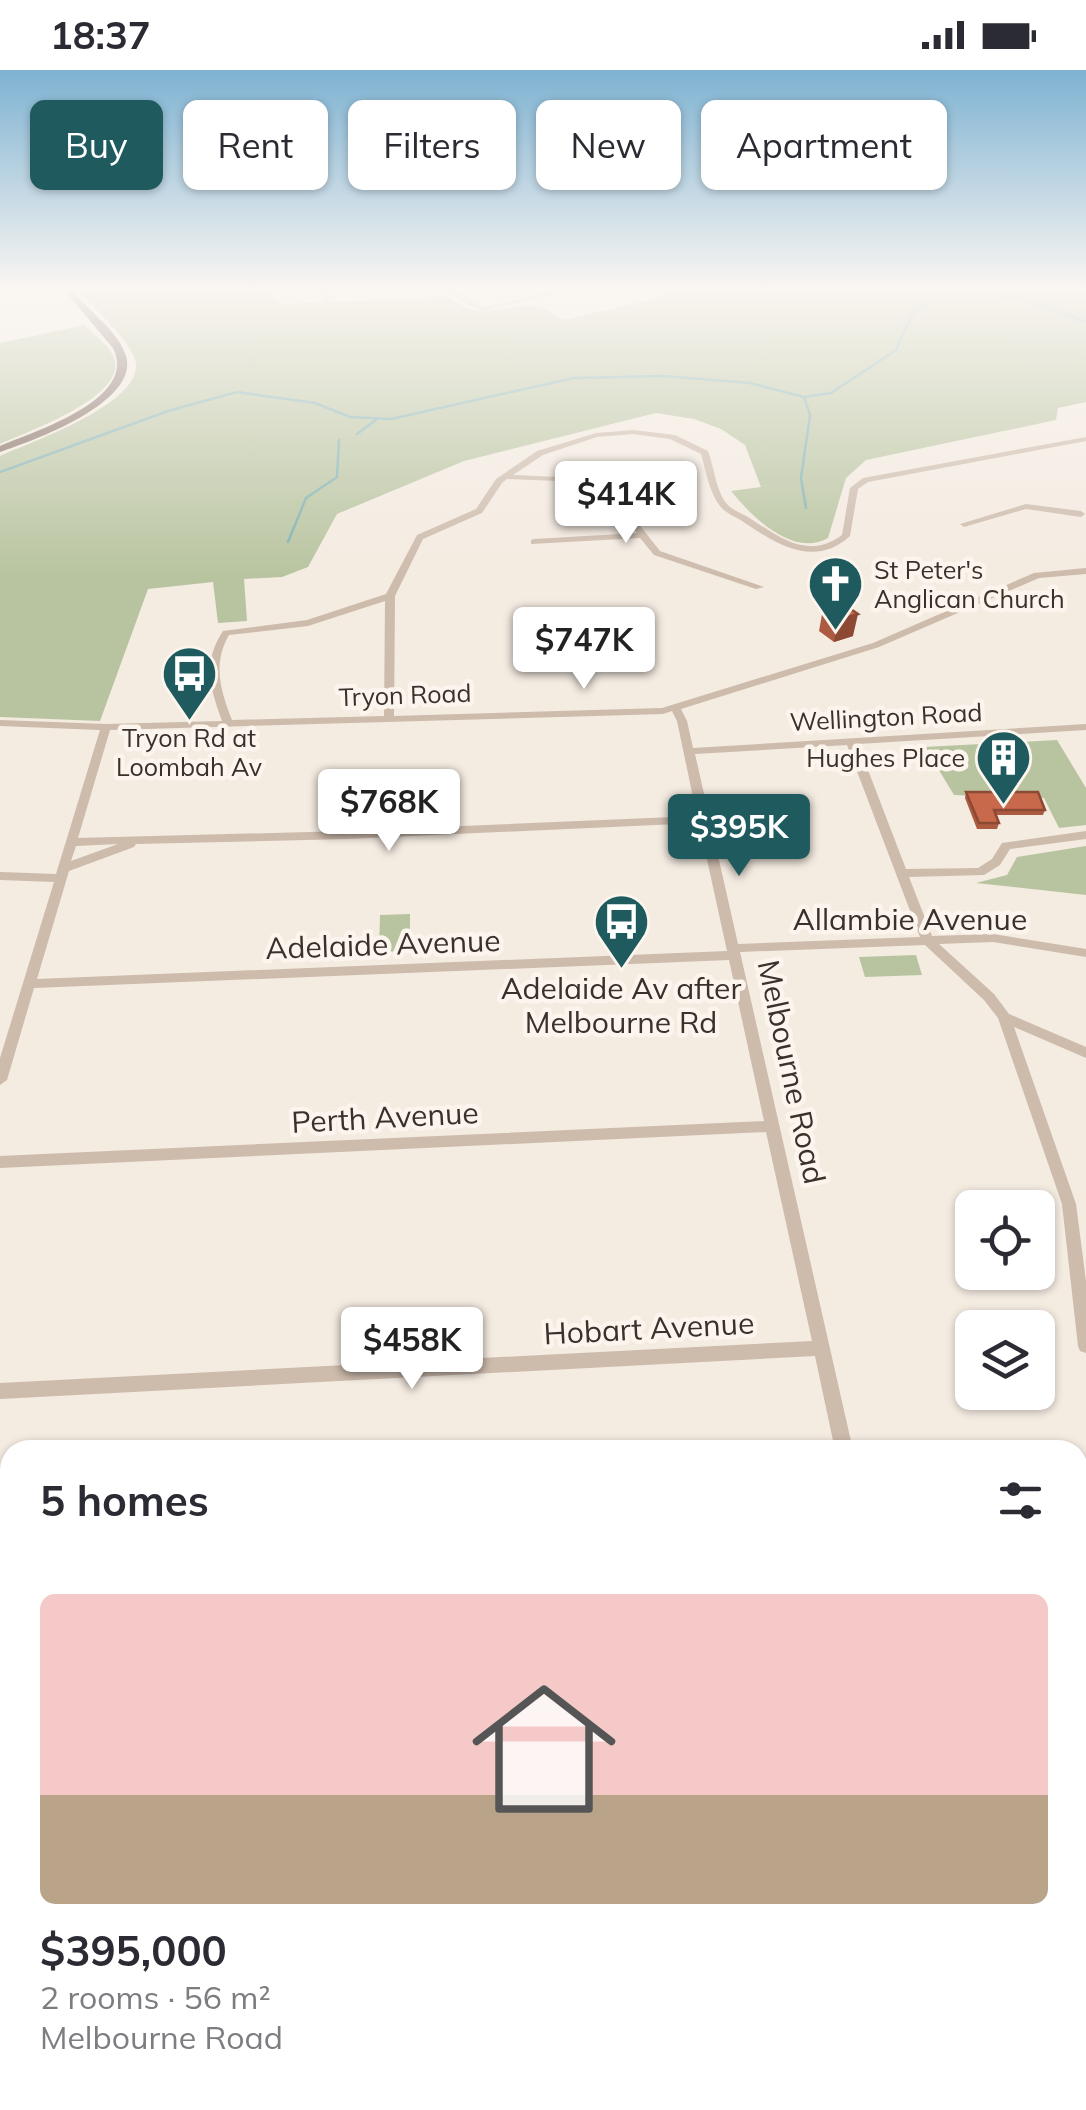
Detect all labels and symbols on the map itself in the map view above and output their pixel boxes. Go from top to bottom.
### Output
pin: $414K [556,461,696,546]
church icon: St Peter's Anglican Church [805,554,865,633]
place label: St Peter's Anglican Church [874,554,1065,614]
pin: $747K [514,607,654,692]
bus stop icon: Tryon Rd at Loombah Av [159,643,219,722]
street label: Tryon Road [338,677,472,712]
street label: Wellington Road [789,696,983,737]
place label: Tryon Rd at Loombah Av [116,722,262,782]
building icon: Hughes Place [974,728,1034,807]
place label: Hughes Place [806,742,965,773]
pin: $768K [319,769,459,854]
pin: $395K [669,794,809,879]
bus stop icon: Adelaide Av after Melbourne Rd [591,891,651,970]
street label: Allambie Avenue [793,900,1027,938]
street label: Adelaide Avenue [265,921,501,967]
street label: Melbourne Road [750,956,834,1187]
place label: Adelaide Av after Melbourne Rd [501,969,741,1041]
street label: Perth Avenue [290,1093,479,1141]
street label: Hobart Avenue [543,1304,755,1352]
pin: $458K [342,1307,482,1392]

